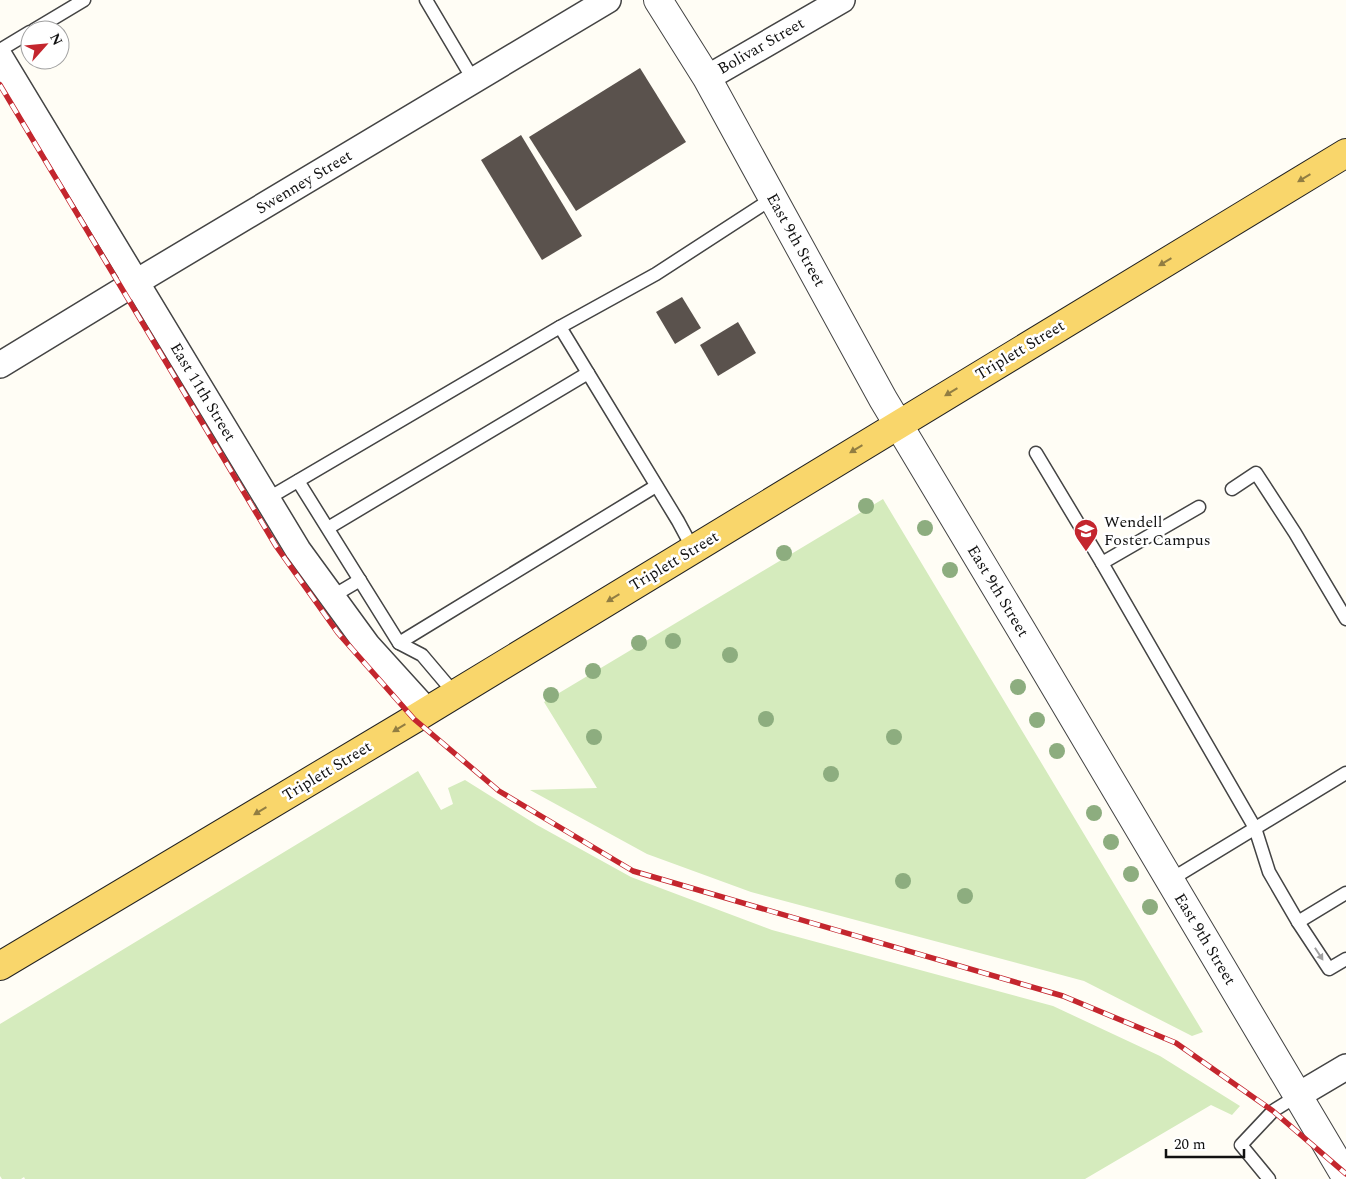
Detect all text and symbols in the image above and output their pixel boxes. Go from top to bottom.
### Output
street label: Bolivar Street [713,11,809,81]
north arrow [20,20,70,70]
text: N [44,29,68,49]
street label: Swenney Street [251,144,357,220]
one-way arrow [1298,174,1311,183]
street label: East 9th Street [760,189,832,291]
one-way arrow [1159,258,1172,267]
street label: Triplett Street [971,314,1070,386]
street label: East 11th Street [164,338,242,446]
one-way arrow [945,387,958,396]
one-way arrow [850,445,863,454]
place label: Wendell Foster Campus [1104,510,1211,552]
school or university icon: Wendell Foster Campus [1073,518,1099,552]
street label: Triplett Street [625,525,724,597]
street label: East 9th Street [961,540,1035,642]
one-way arrow [606,593,619,602]
one-way arrow [393,723,406,732]
street label: Triplett Street [278,735,377,807]
one-way arrow [253,807,266,816]
street label: East 9th Street [1168,888,1242,990]
one-way arrow [1314,947,1324,961]
scale bar [1166,1126,1244,1158]
text: 20 m [1174,1133,1206,1156]

